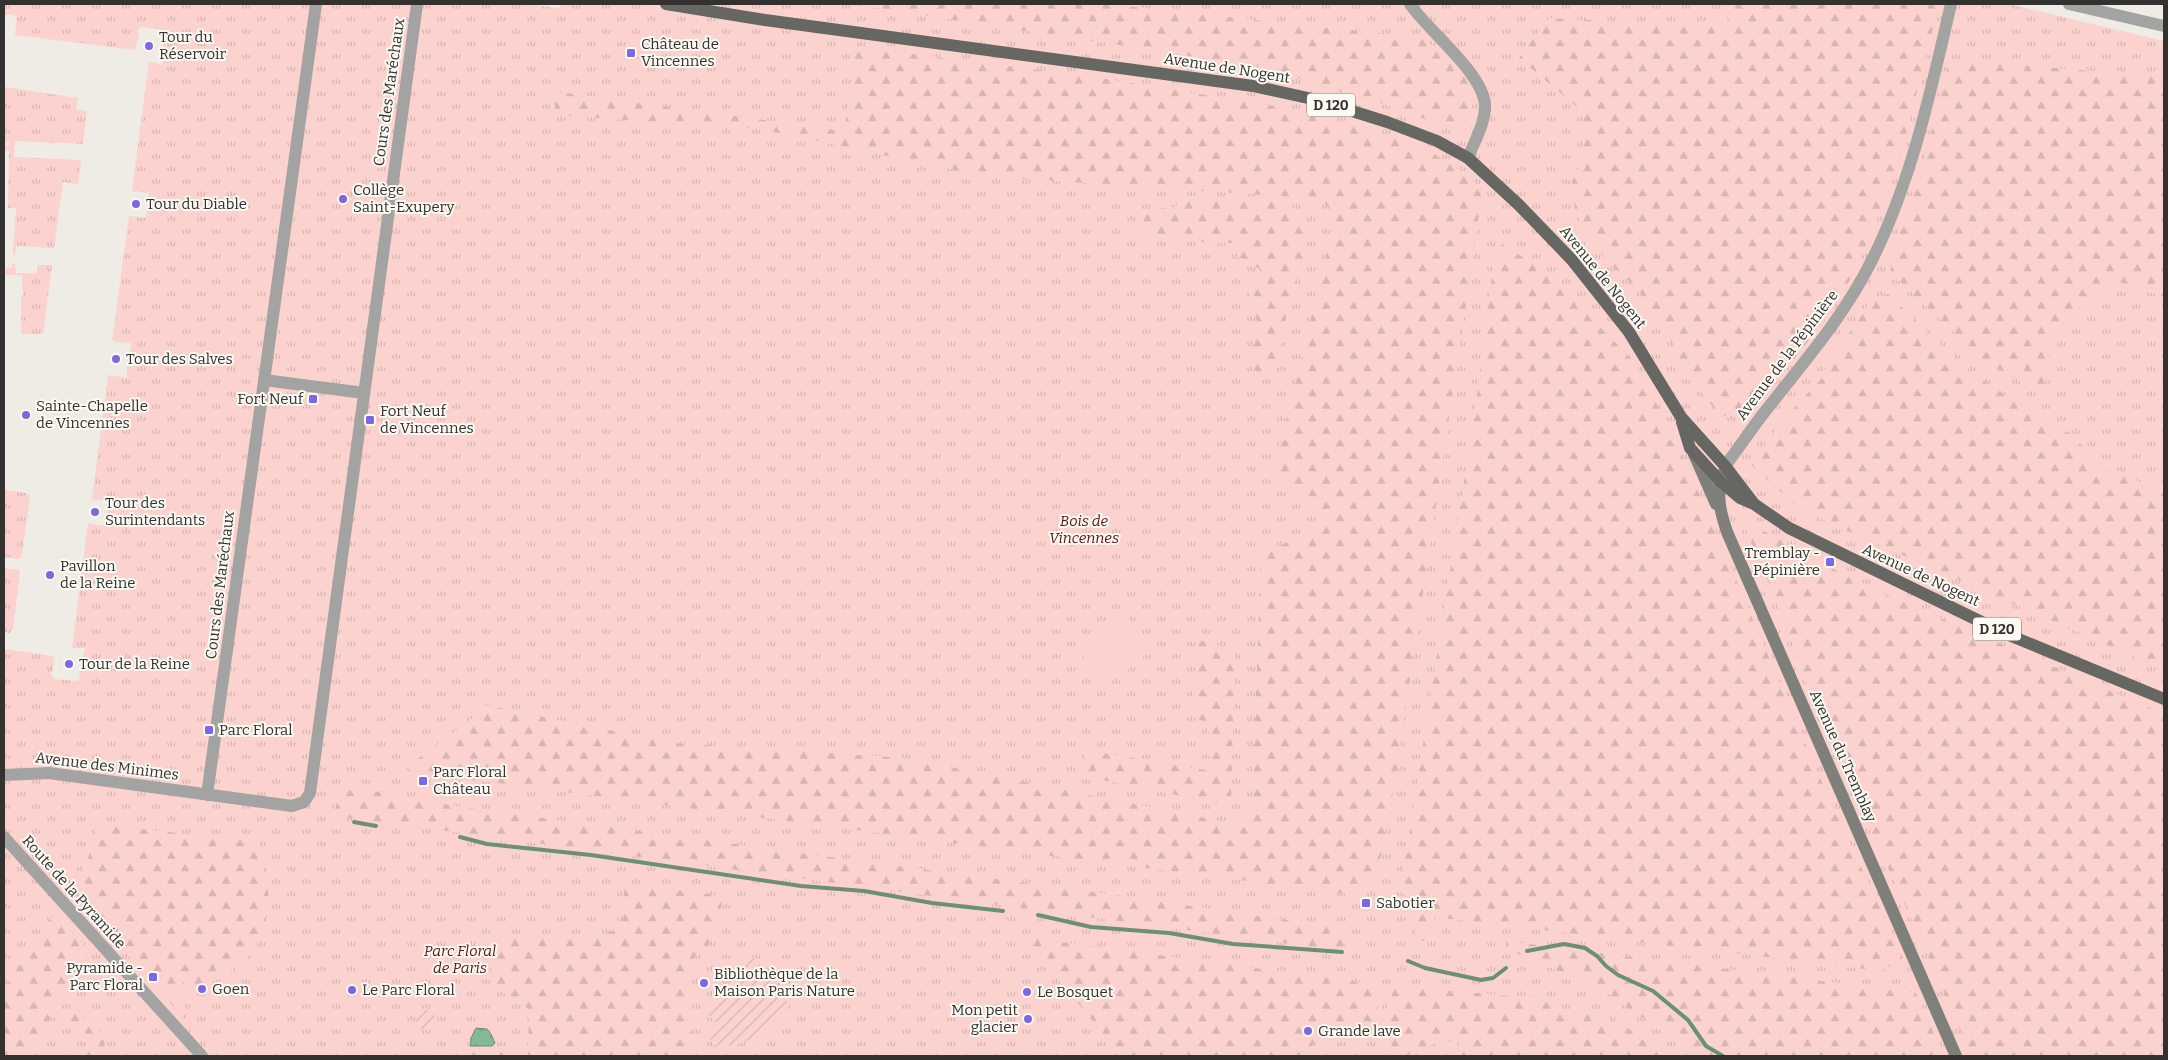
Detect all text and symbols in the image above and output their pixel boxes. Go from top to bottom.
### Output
street label: Cours des Maréchaux [370,16,408,167]
place label: Tour du Réservoir [159,28,227,63]
place label: Château de Vincennes [641,35,719,70]
marker: Tour du Réservoir [143,40,155,52]
marker: Château de Vincennes [625,47,637,59]
street label: Avenue de Nogent [1163,49,1292,87]
road number: D 120 [1307,94,1355,116]
place label: Collège Saint-Exupery [353,181,454,216]
marker: Collège Saint-Exupery [337,193,349,205]
place label: Tour du Diable [146,195,247,213]
marker: Tour du Diable [130,198,142,210]
street label: Avenue de Nogent [1556,222,1650,333]
street label: Avenue de la Pépinière [1732,286,1842,424]
place label: Tour des Salves [126,350,233,368]
marker: Tour des Salves [110,353,122,365]
place label: Fort Neuf [237,390,305,408]
marker: Fort Neuf [307,393,319,405]
place label: Sainte-Chapelle de Vincennes [36,397,148,432]
place label: Fort Neuf de Vincennes [380,402,474,437]
marker: Sainte-Chapelle de Vincennes [20,409,32,421]
marker: Fort Neuf de Vincennes [364,414,376,426]
place label: Tour des Surintendants [105,494,205,529]
marker: Tour des Surintendants [89,506,101,518]
street label: Cours des Maréchaux [202,509,238,660]
park label: Bois de Vincennes [1049,512,1119,547]
street label: Avenue de Nogent [1859,540,1983,610]
place label: Tremblay - Pépinière [1744,544,1820,579]
marker: Tremblay - Pépinière [1824,556,1836,568]
place label: Pavillon de la Reine [60,557,135,592]
marker: Pavillon de la Reine [44,569,56,581]
road number: D 120 [1973,618,2021,640]
place label: Tour de la Reine [79,655,190,673]
marker: Tour de la Reine [63,658,75,670]
street label: Avenue du Tremblay [1806,687,1880,825]
place label: Parc Floral [219,721,293,739]
marker: Parc Floral [203,724,215,736]
street label: Avenue des Minimes [34,748,180,784]
place label: Parc Floral Château [433,763,507,798]
marker: Parc Floral Château [417,775,429,787]
street label: Route de la Pyramide [18,832,130,952]
place label: Sabotier [1376,894,1435,912]
marker: Sabotier [1360,897,1372,909]
park label: Parc Floral de Paris [424,942,496,977]
place label: Pyramide - Parc Floral [66,959,143,994]
place label: Bibliothèque de la Maison Paris Nature [714,965,855,1000]
marker: Pyramide - Parc Floral [147,971,159,983]
marker: Bibliothèque de la Maison Paris Nature [698,977,710,989]
place label: Goen [212,980,250,998]
place label: Le Parc Floral [362,981,455,999]
marker: Goen [196,983,208,995]
place label: Le Bosquet [1037,983,1114,1001]
marker: Le Parc Floral [346,984,358,996]
marker: Le Bosquet [1021,986,1033,998]
place label: Mon petit glacier [951,1001,1019,1036]
marker: Mon petit glacier [1022,1013,1034,1025]
place label: Grande lave [1318,1022,1401,1040]
marker: Grande lave [1302,1025,1314,1037]

